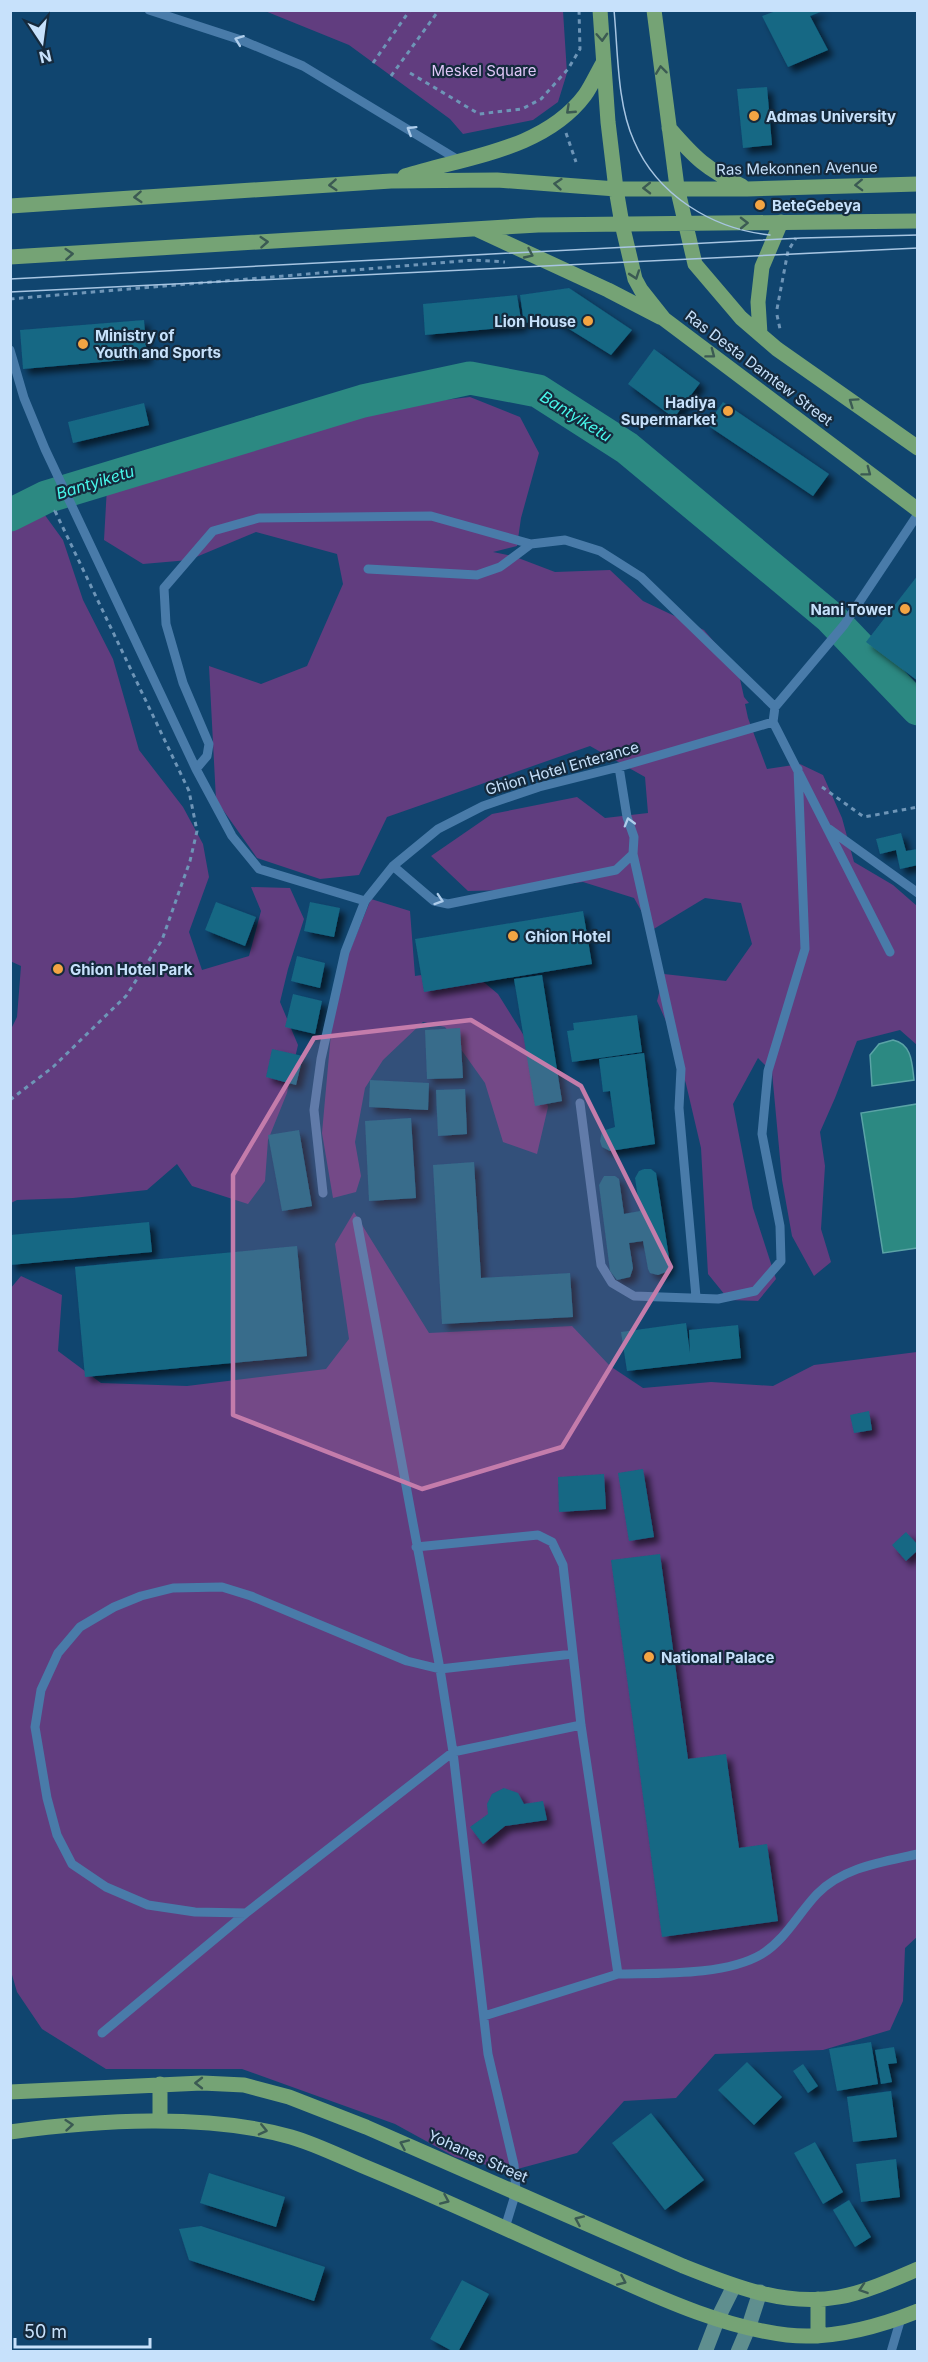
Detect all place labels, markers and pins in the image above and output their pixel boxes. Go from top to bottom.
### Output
place label: Admas University [766,107,896,126]
marker: Admas University [747,109,761,123]
place label: BeteGebeya [772,196,861,215]
marker: BeteGebeya [753,198,767,212]
place label: Lion House [494,312,576,331]
marker: Lion House [581,314,595,328]
place label: Ministry of Youth and Sports [95,326,221,362]
marker: Ministry of Youth and Sports [76,337,90,351]
place label: Hadiya Supermarket [621,393,716,429]
marker: Hadiya Supermarket [721,404,735,418]
place label: Nani Tower [810,600,893,619]
marker: Nani Tower [898,602,912,616]
place label: Ghion Hotel [525,927,611,946]
marker: Ghion Hotel [506,929,520,943]
place label: Ghion Hotel Park [70,960,193,979]
marker: Ghion Hotel Park [51,962,65,976]
place label: National Palace [661,1648,774,1667]
marker: National Palace [642,1650,656,1664]

